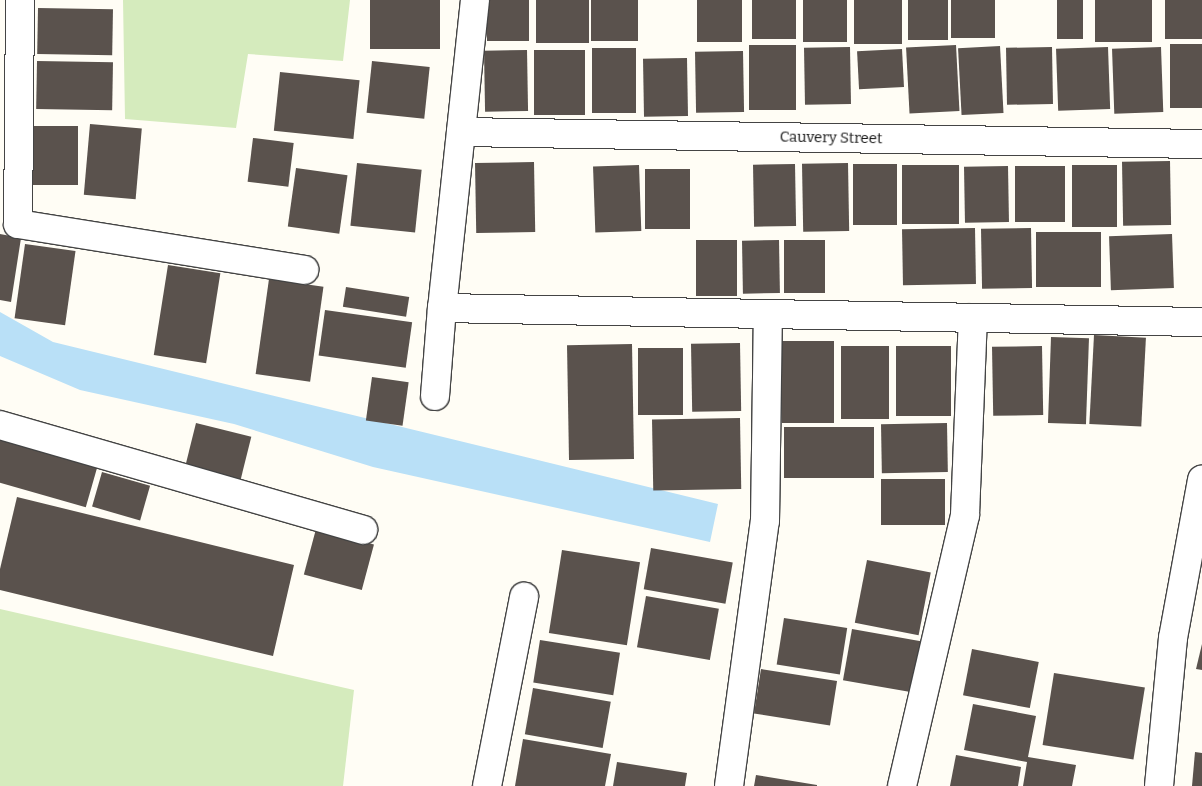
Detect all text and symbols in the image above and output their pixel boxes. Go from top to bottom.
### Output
street label: Cauvery Street [780,128,882,148]

